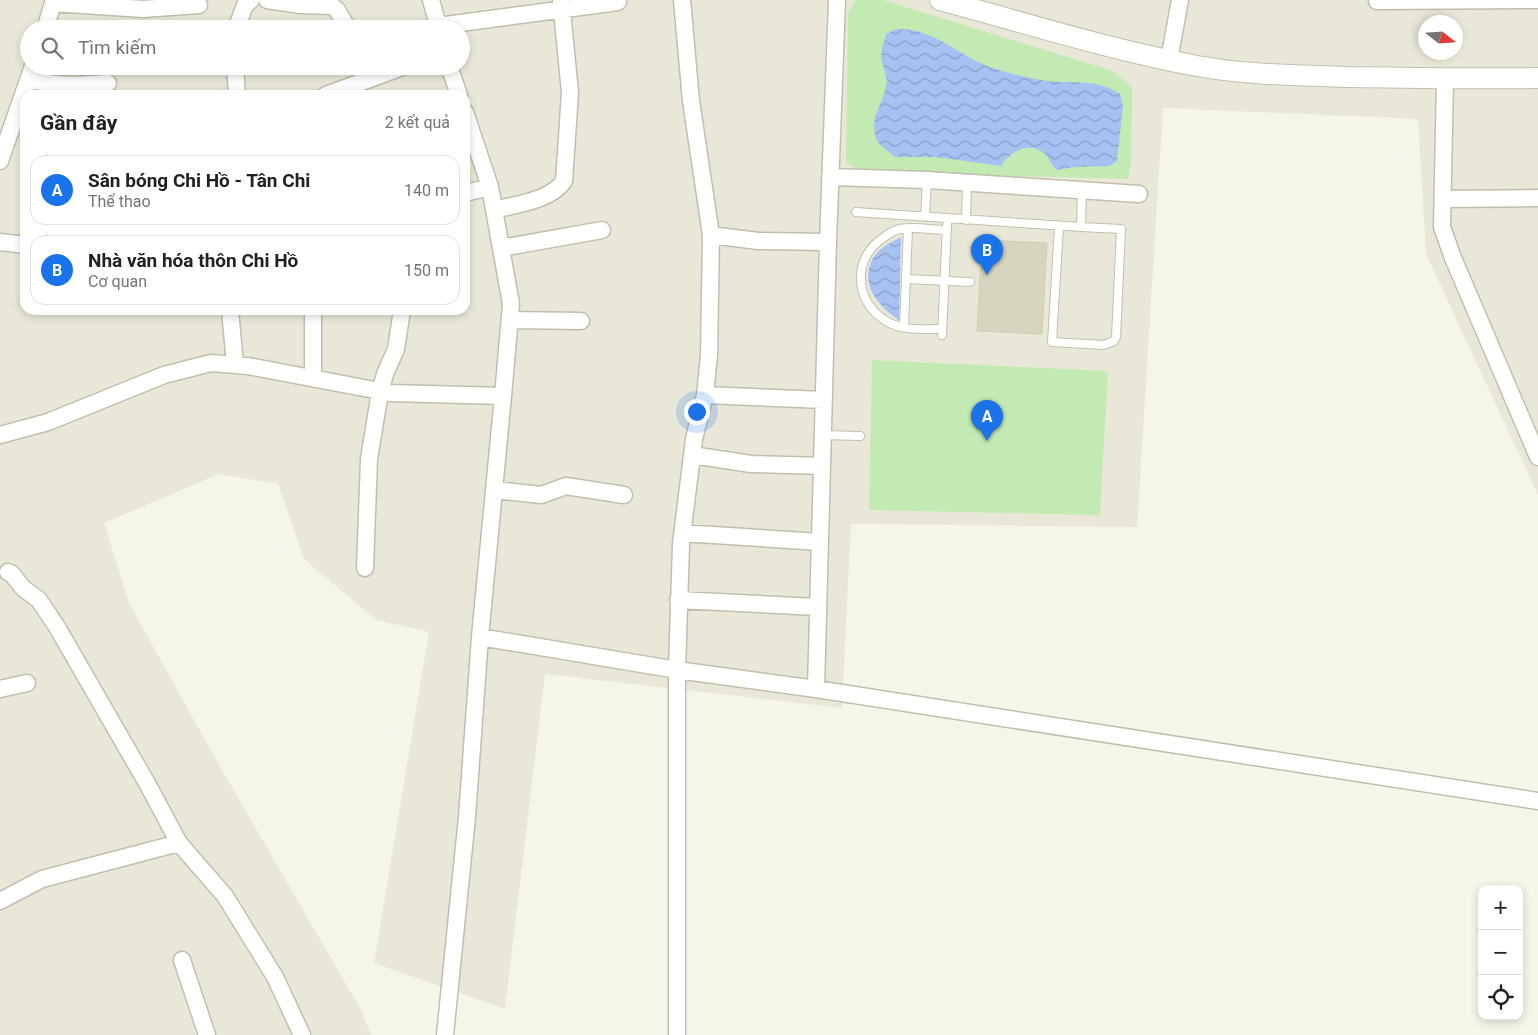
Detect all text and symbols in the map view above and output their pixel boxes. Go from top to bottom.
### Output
north arrow [1418,15,1463,60]
search box [20,20,470,75]
icon: search [38,34,66,62]
text: Tìm kiếm [78,36,156,59]
text: Gần đây [40,111,117,135]
text: 2 kết quả [385,113,450,132]
text: Sân bóng Chi Hồ - Tân Chi [88,169,310,192]
text: A [52,181,62,200]
text: 140 m [404,181,449,200]
text: Thể thao [88,192,151,211]
pin: B [971,234,1003,275]
text: Nhà văn hóa thôn Chi Hồ [88,249,298,272]
text: B [52,261,62,280]
text: 150 m [404,261,449,280]
text: Cơ quan [88,272,147,291]
your location [684,399,710,425]
pin: A [971,400,1003,441]
map controls [1478,885,1523,1020]
button: + [1478,885,1523,930]
button: − [1478,930,1523,975]
button: locate [1478,975,1523,1020]

